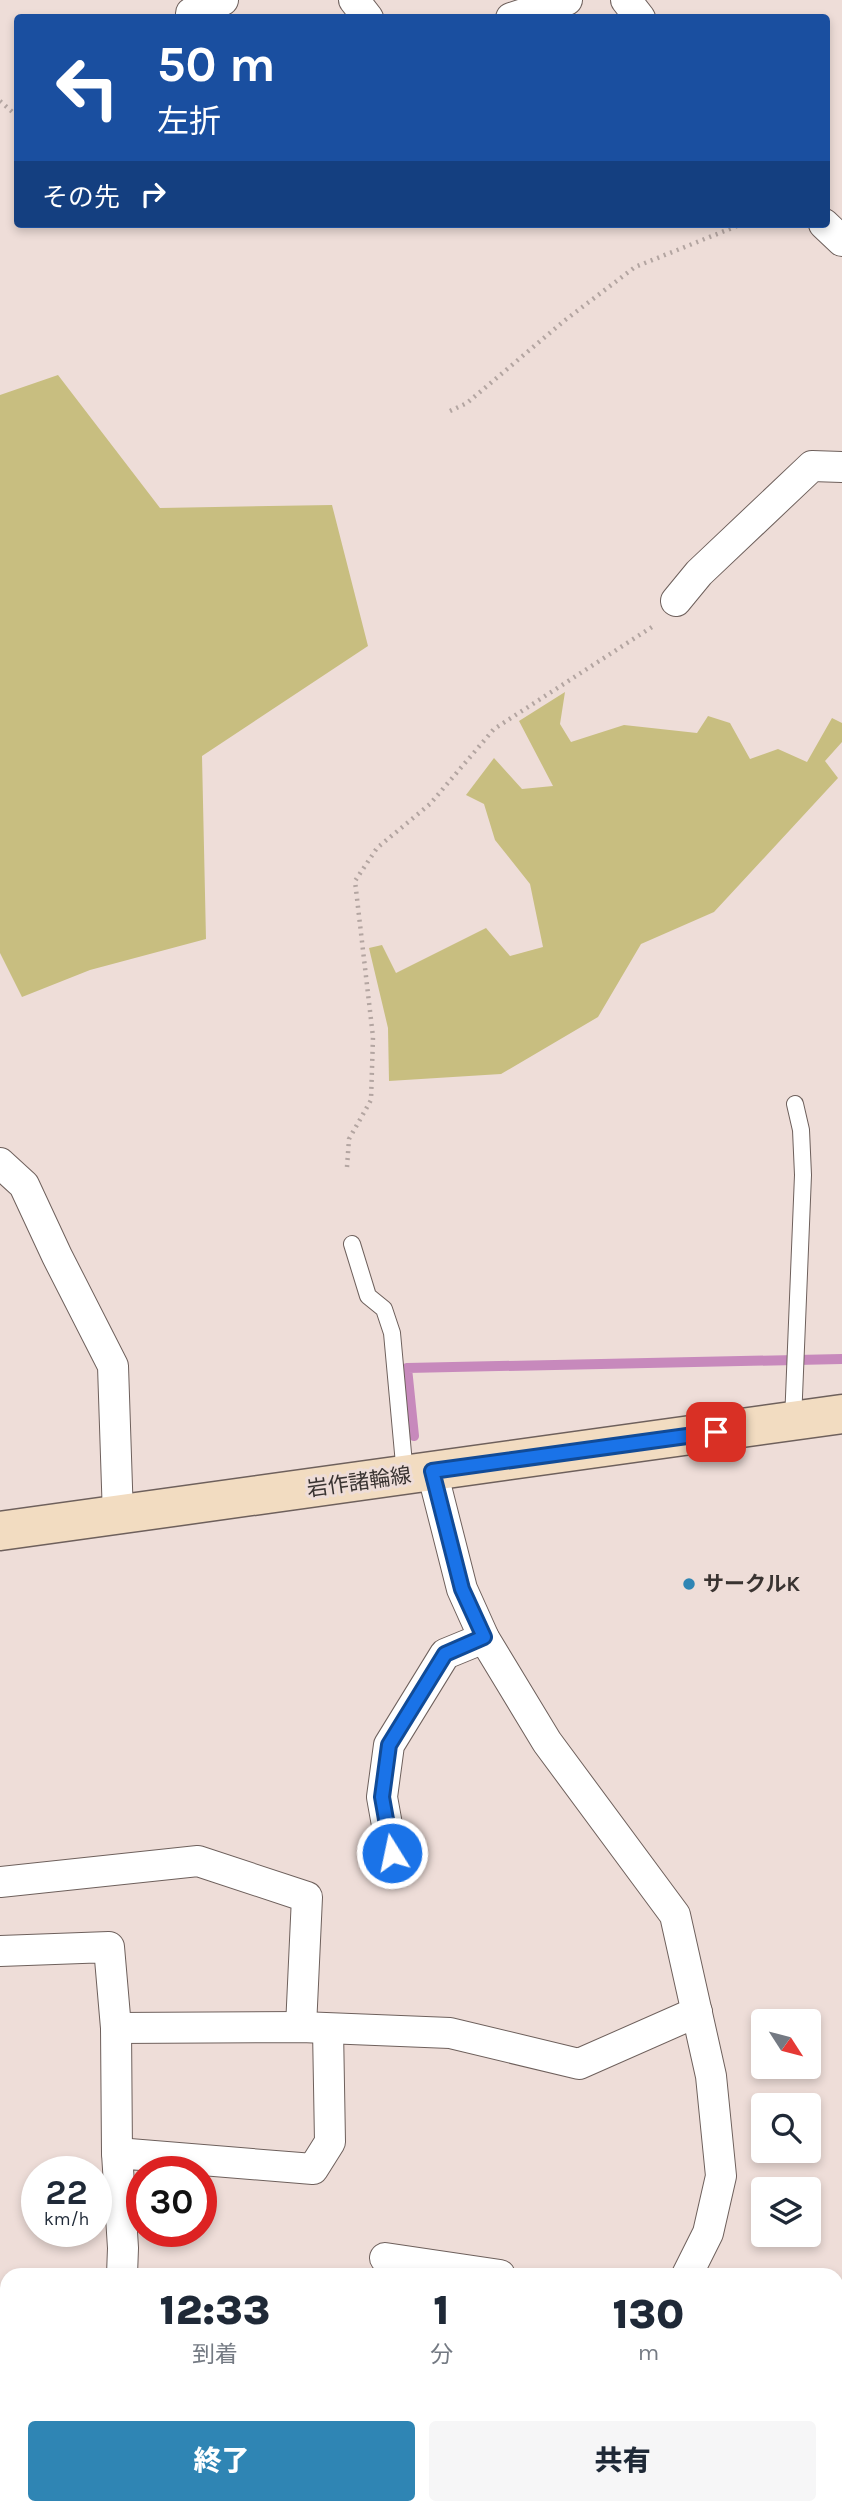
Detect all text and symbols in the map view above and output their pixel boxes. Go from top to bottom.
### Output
text: 50 m [157,36,275,93]
icon: left [42,42,133,133]
text: 左折 [157,103,221,140]
icon: right [134,175,172,213]
text: その先 [42,182,120,213]
pin [686,1402,746,1462]
icon: arrive [697,1413,735,1451]
street label: 岩作諸輪線 [305,1463,413,1501]
place label: サークルK [703,1572,800,1596]
marker: サークルK [681,1576,697,1592]
position arrow [355,1816,429,1890]
north arrow [751,2009,821,2079]
map controls [751,2009,821,2247]
button: search [751,2093,821,2163]
speed limit sign: 30 [126,2156,217,2247]
text: 22 [45,2172,88,2213]
button: layers [751,2177,821,2247]
text: km/h [44,2208,89,2230]
text: 12:33 [160,2285,270,2335]
text: 1 [433,2285,449,2335]
text: 130 [612,2289,684,2339]
text: m [638,2339,659,2366]
text: 到着 [192,2341,238,2368]
text: 分 [430,2341,453,2368]
button: 終了 [28,2421,415,2501]
button: 共有 [429,2421,816,2501]

